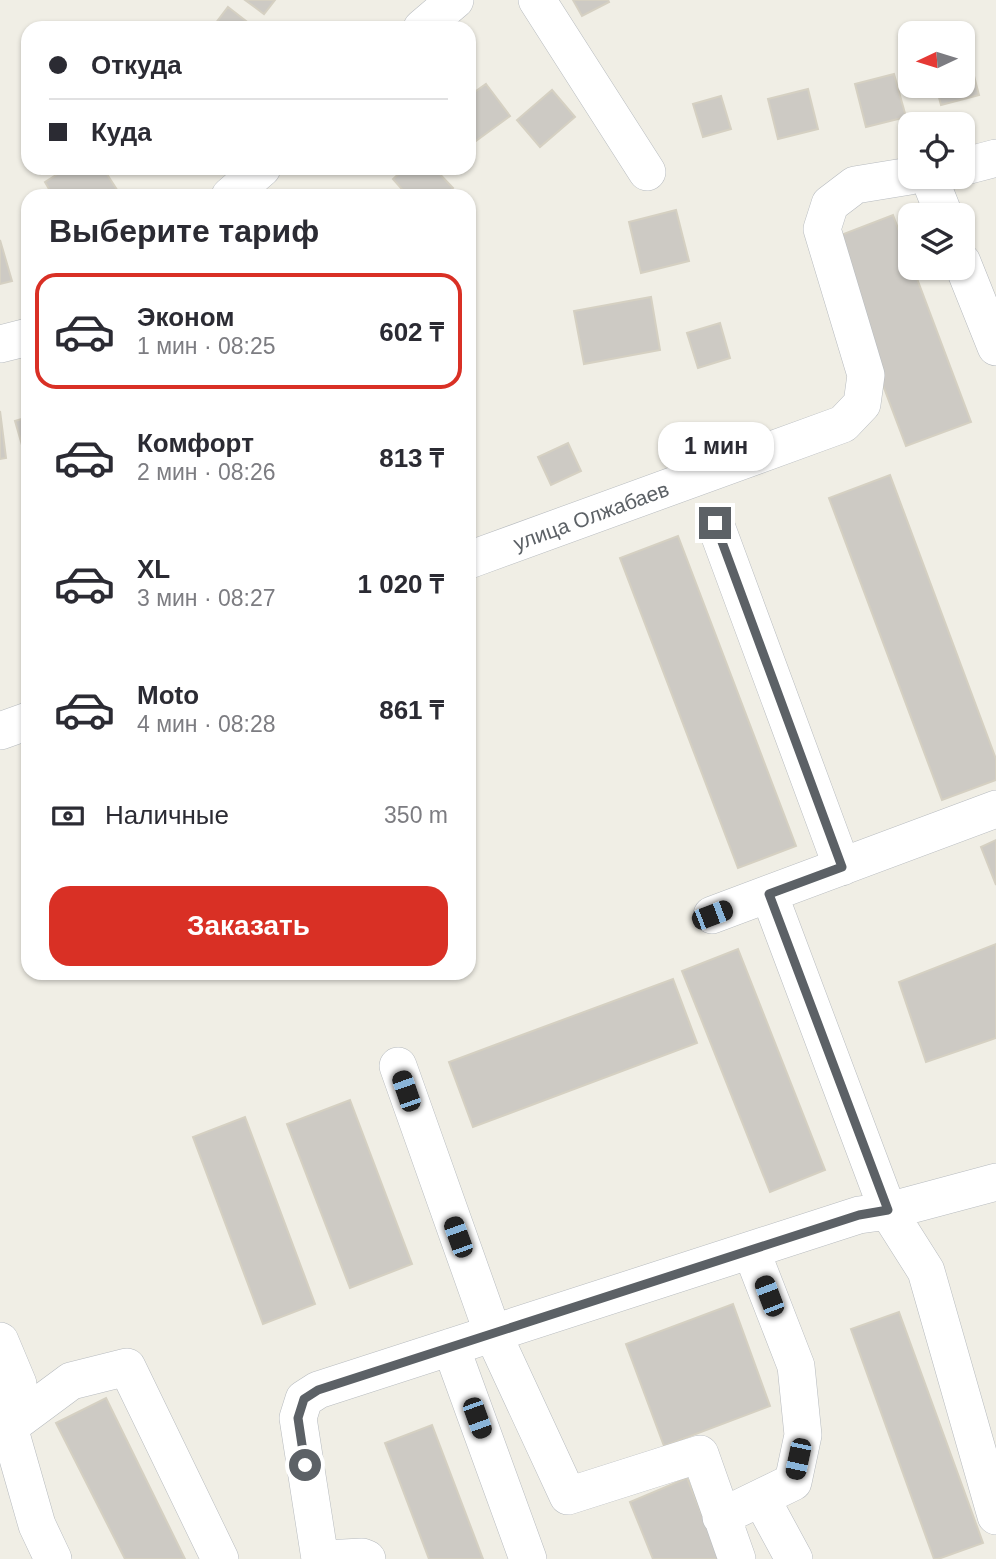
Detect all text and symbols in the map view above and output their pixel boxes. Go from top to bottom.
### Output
north arrow [898,21,975,98]
map controls [898,21,975,280]
text: Откуда [91,50,182,80]
button: locate [898,112,975,189]
text: Куда [91,117,152,147]
button: layers [898,203,975,280]
text: Выберите тариф [49,213,319,249]
icon: car [53,300,116,363]
text: Эконом [137,302,235,332]
text: 602 ₸ [379,317,444,347]
text: 1 мин · 08:25 [137,333,276,359]
callout: 1 мин [657,421,773,470]
icon: car [53,426,116,489]
text: Комфорт [137,428,254,458]
text: 1 мин [684,433,748,459]
text: 813 ₸ [379,443,444,473]
text: 2 мин · 08:26 [137,459,276,485]
street label: улица Олжабаев [510,477,672,555]
route end [699,507,731,539]
icon: car [53,552,116,615]
text: XL [137,554,170,584]
text: 1 020 ₸ [358,569,444,599]
text: 3 мин · 08:27 [137,585,276,611]
icon: car [53,678,116,741]
text: Moto [137,680,199,710]
text: 861 ₸ [379,695,444,725]
text: 4 мин · 08:28 [137,711,276,737]
icon: cash [49,797,87,835]
text: Наличные [105,800,229,830]
text: 350 m [384,802,448,828]
button: Заказать [49,886,448,966]
car [689,898,736,932]
car [390,1068,423,1114]
car [441,1214,476,1260]
car [752,1273,787,1319]
car [460,1395,495,1441]
car [784,1436,813,1482]
route start [289,1449,321,1481]

